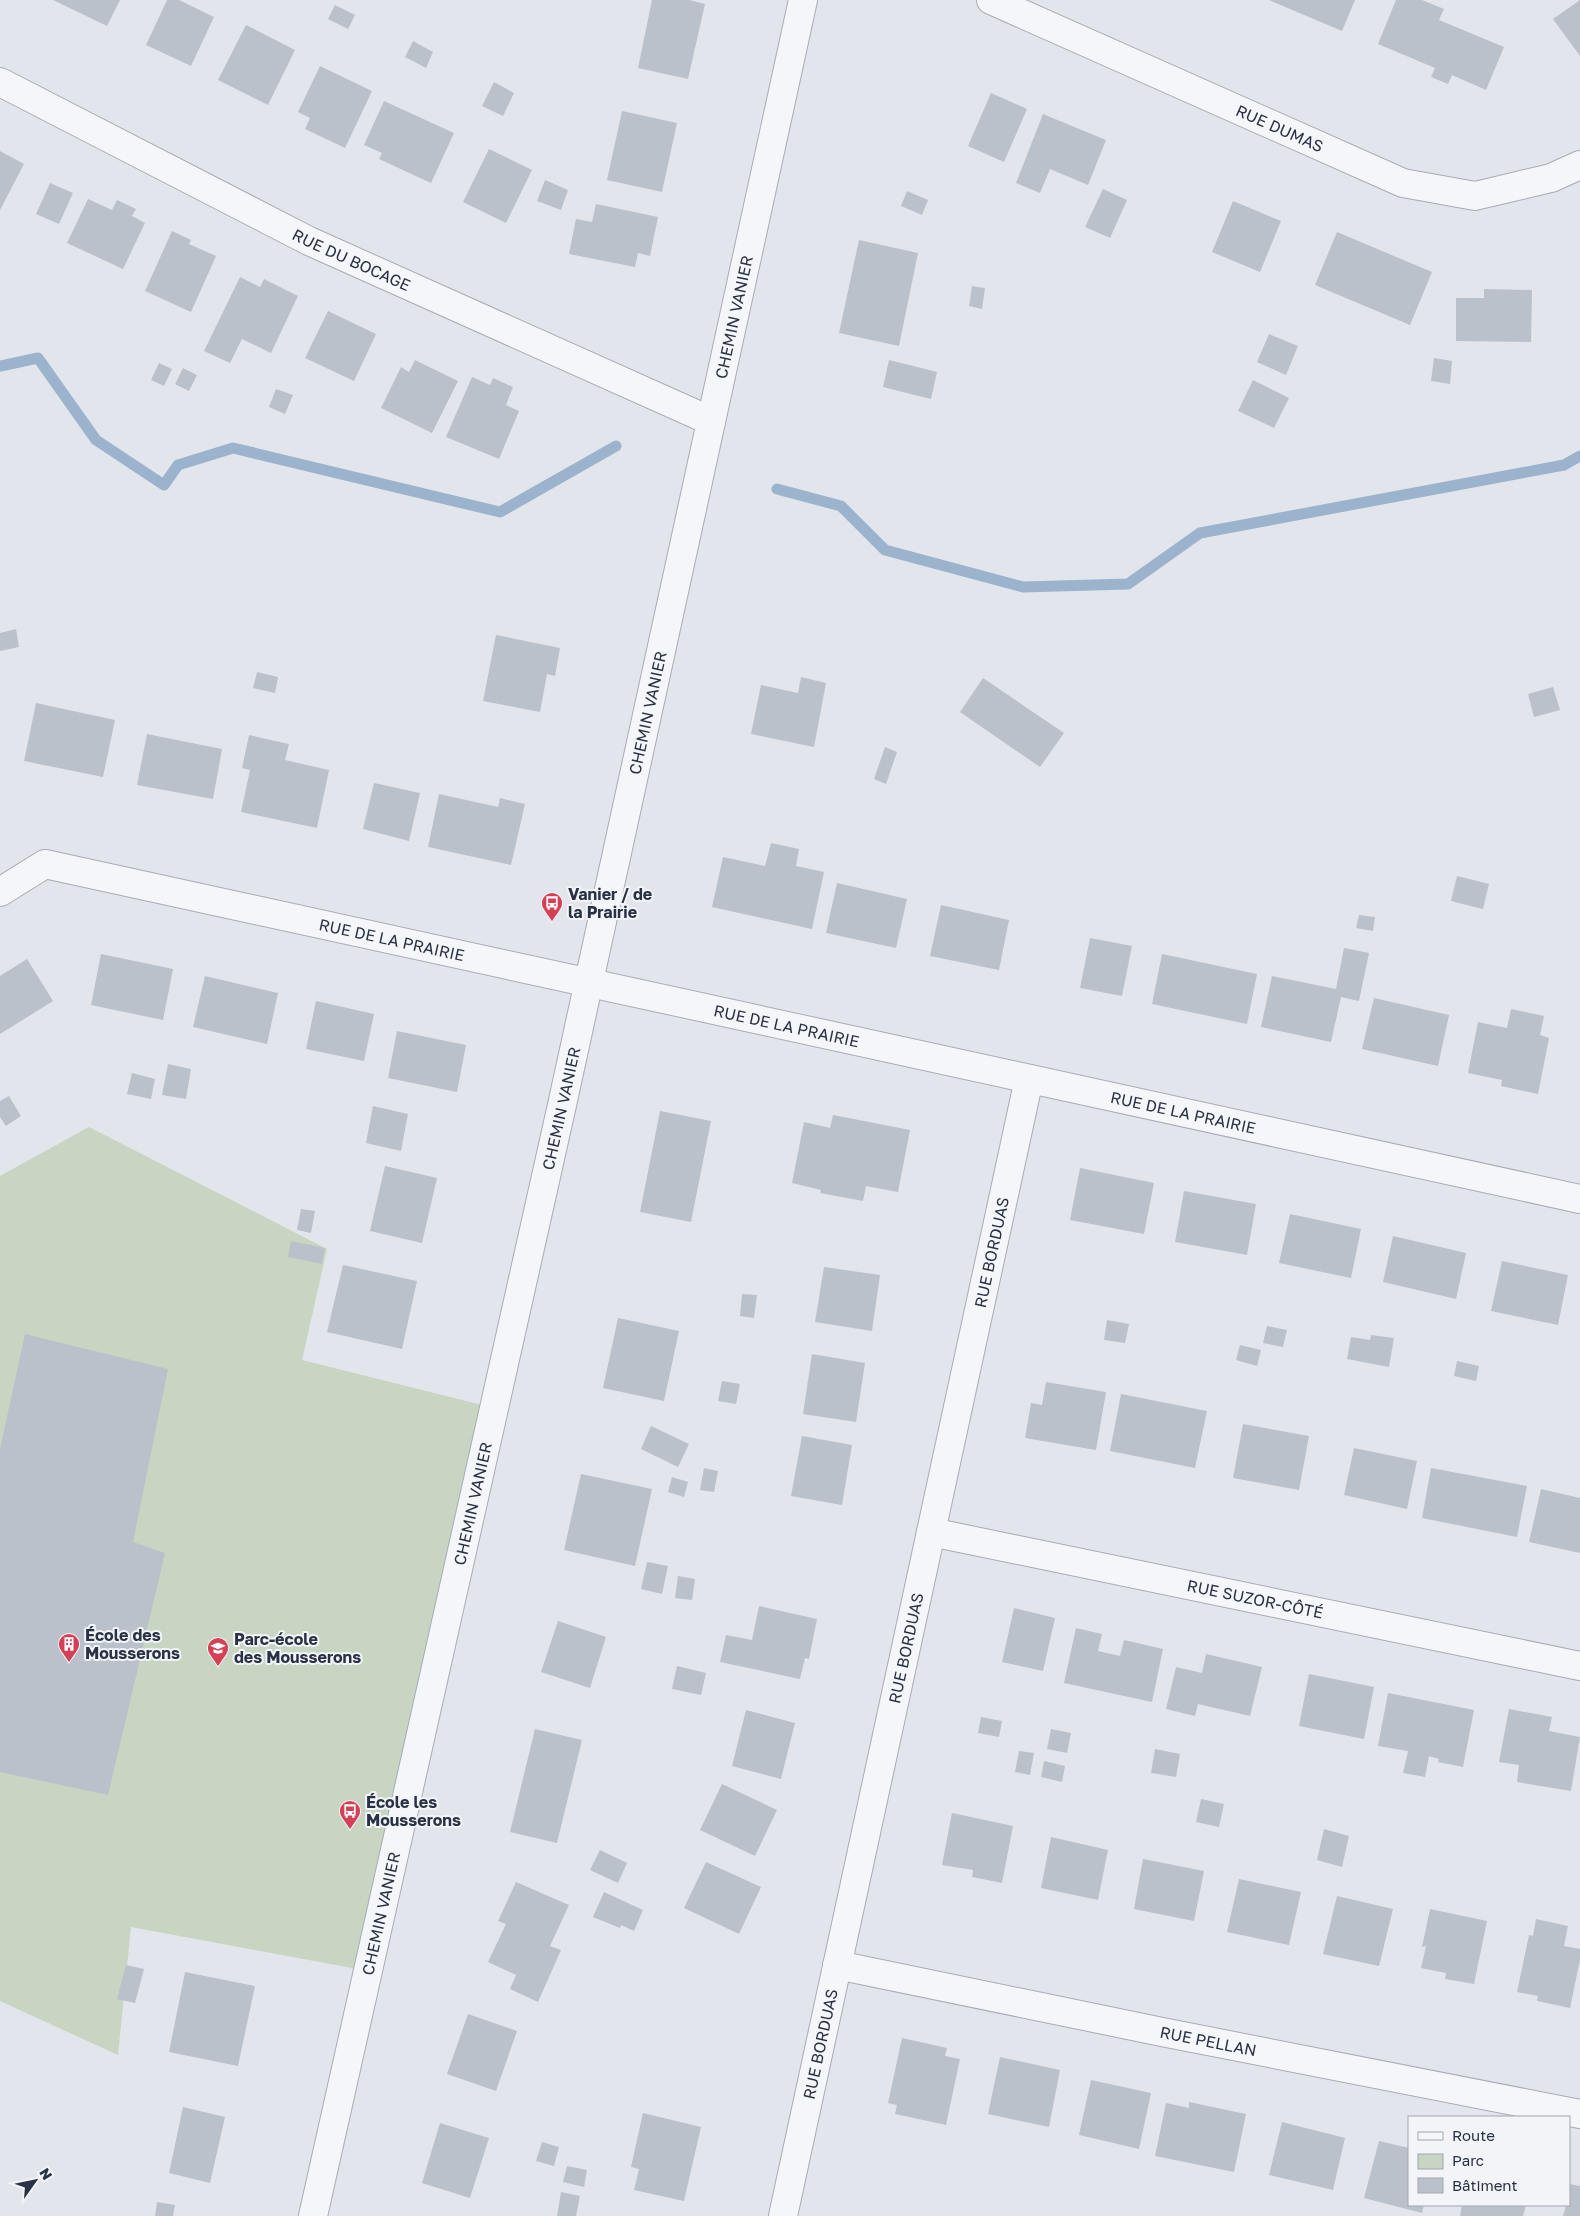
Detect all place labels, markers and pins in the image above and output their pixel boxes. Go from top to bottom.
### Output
place label: Vanier / de la Prairie [568,884,652,922]
bus stop icon: Vanier / de la Prairie [540,891,564,922]
place label: École des Mousserons [85,1625,180,1663]
place label: Parc-école des Mousserons [234,1629,361,1667]
building icon: École des Mousserons [57,1632,81,1663]
school or university icon: Parc-école des Mousserons [206,1636,230,1667]
place label: École les Mousserons [366,1792,461,1830]
bus stop icon: École les Mousserons [338,1799,362,1830]

